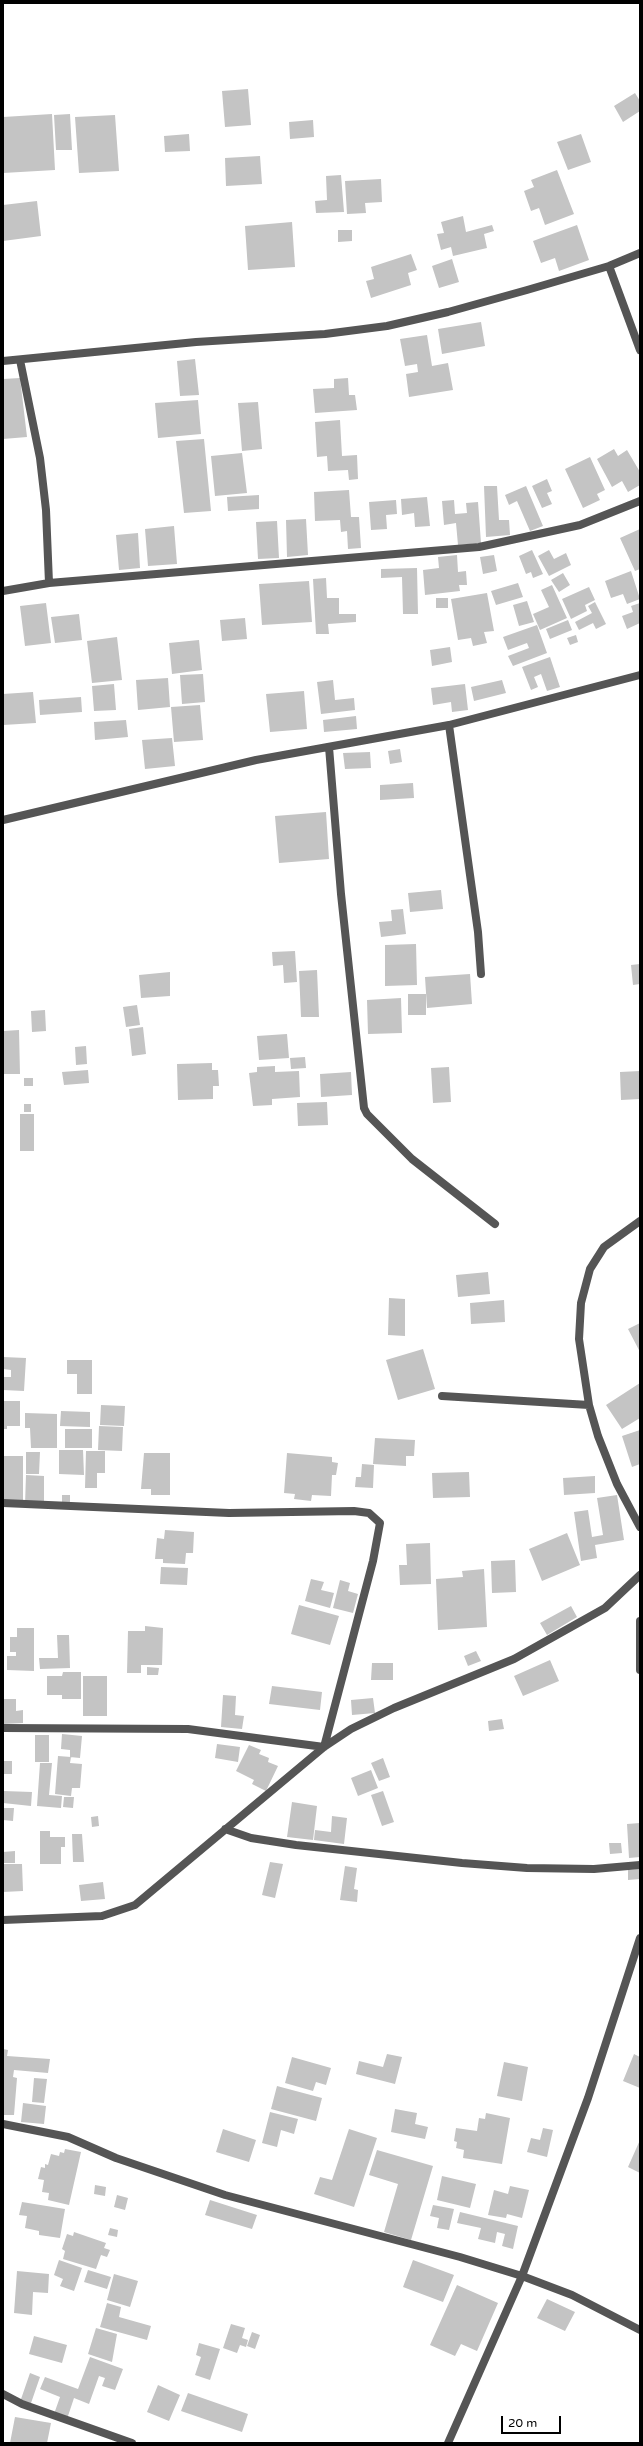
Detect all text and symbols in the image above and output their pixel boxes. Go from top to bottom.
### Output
scale bar [503,2408,563,2434]
text: 20 m [508,2416,537,2430]

